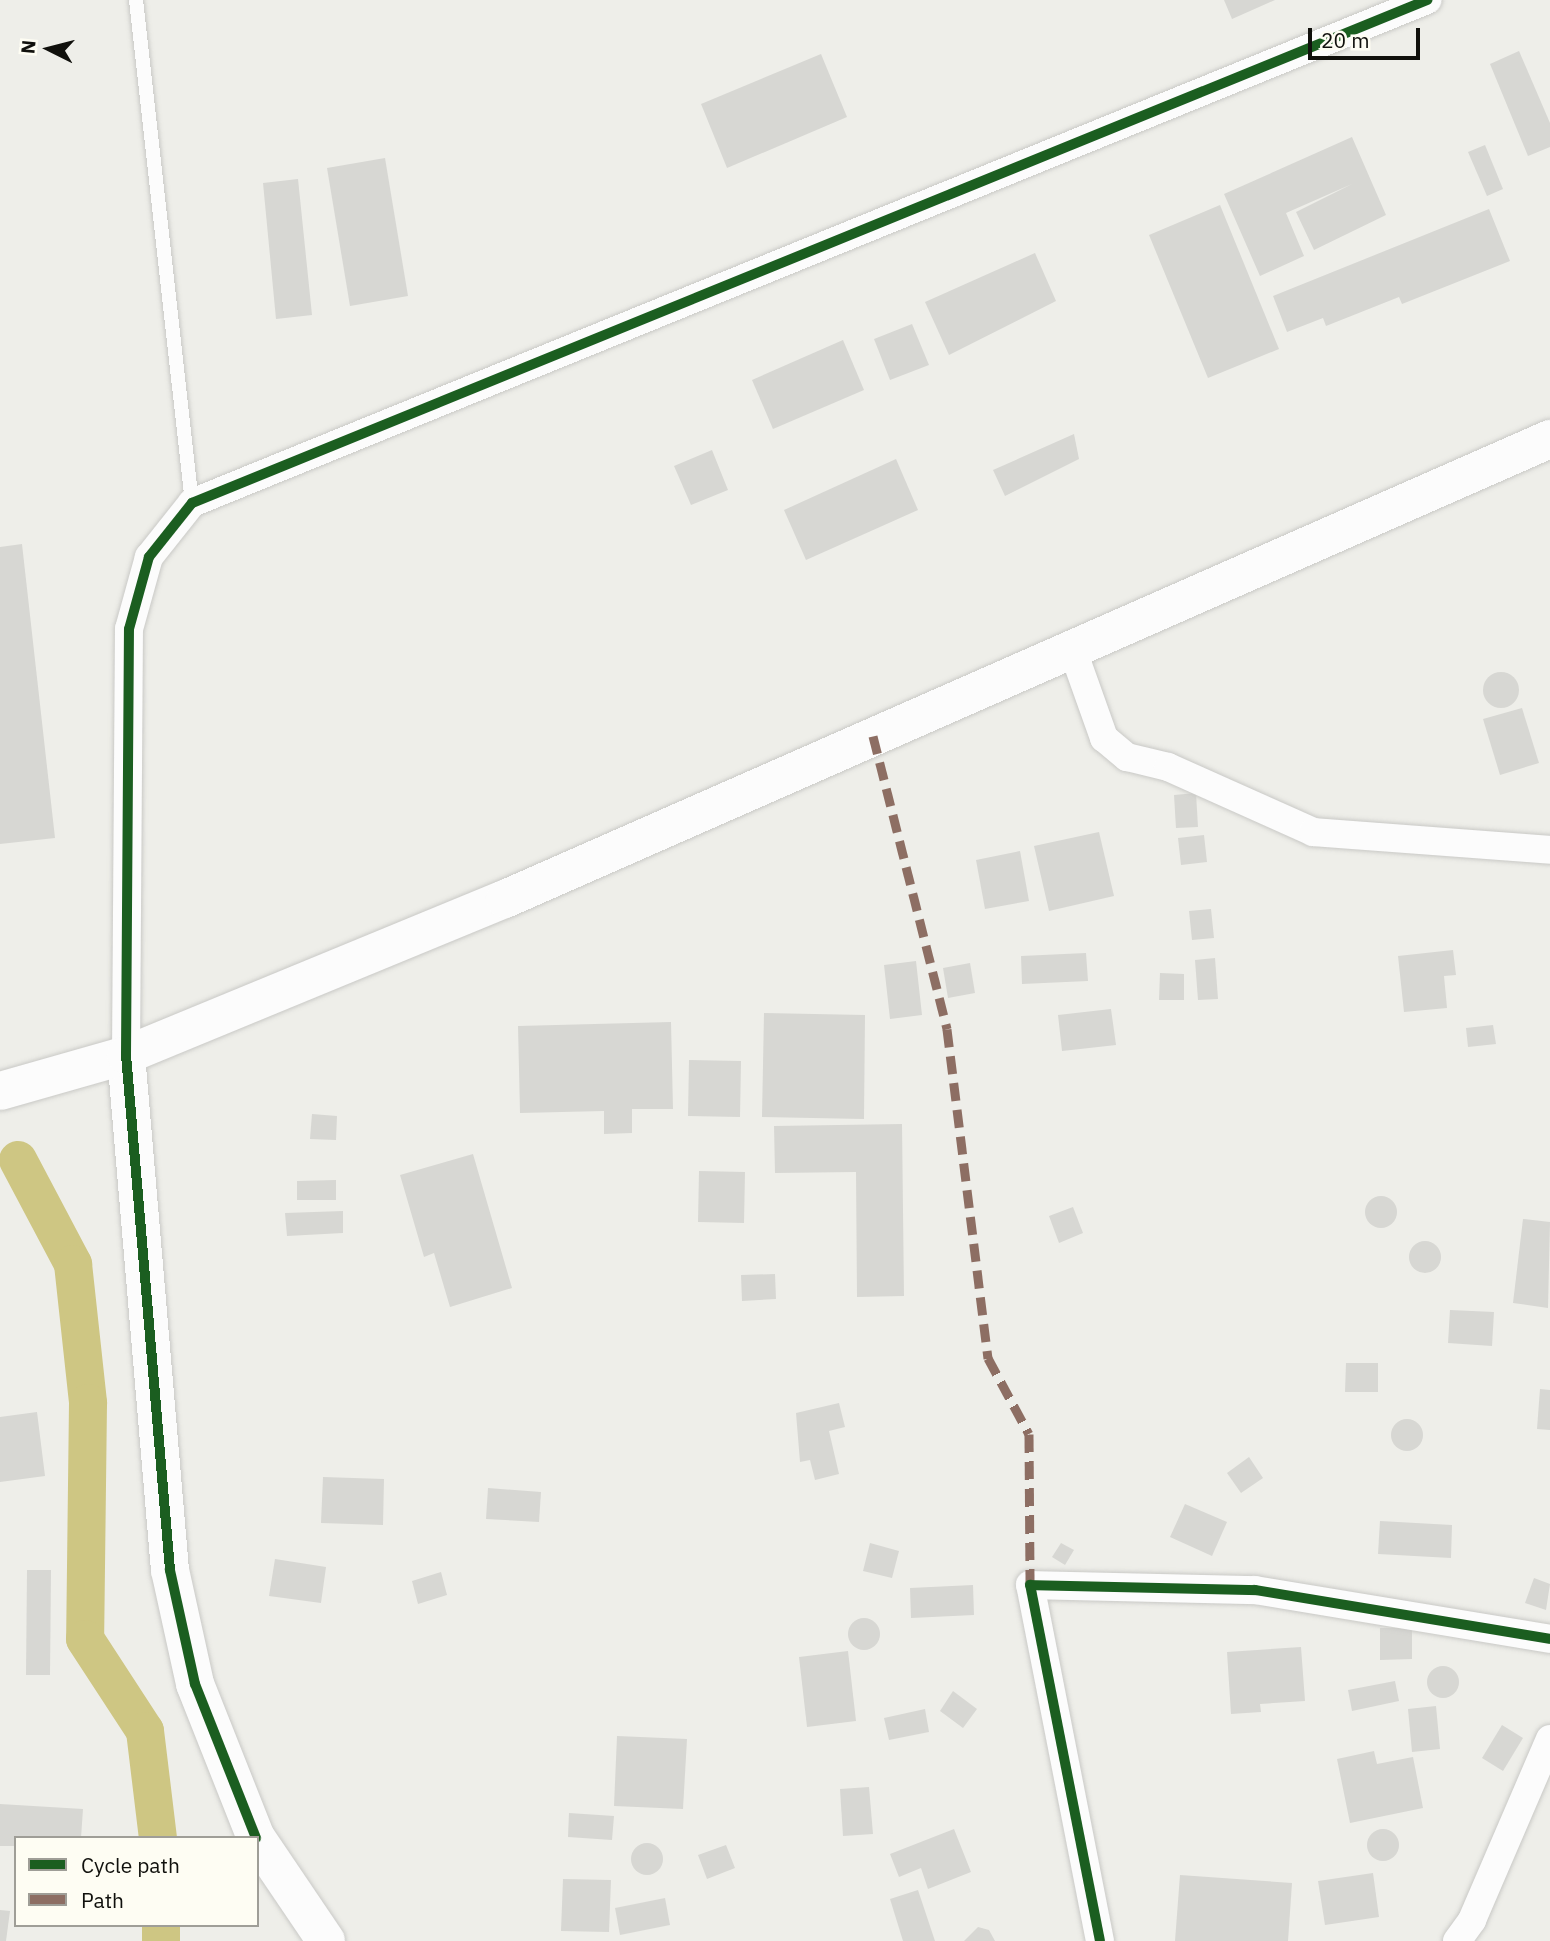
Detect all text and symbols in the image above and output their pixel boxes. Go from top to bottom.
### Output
north arrow [14,14,84,84]
scale bar [1312,14,1424,58]
text: 20 m [1321,26,1370,54]
text: N [15,39,41,55]
legend [14,1836,259,1927]
text: Cycle path [81,1851,180,1879]
text: Path [81,1886,124,1914]

